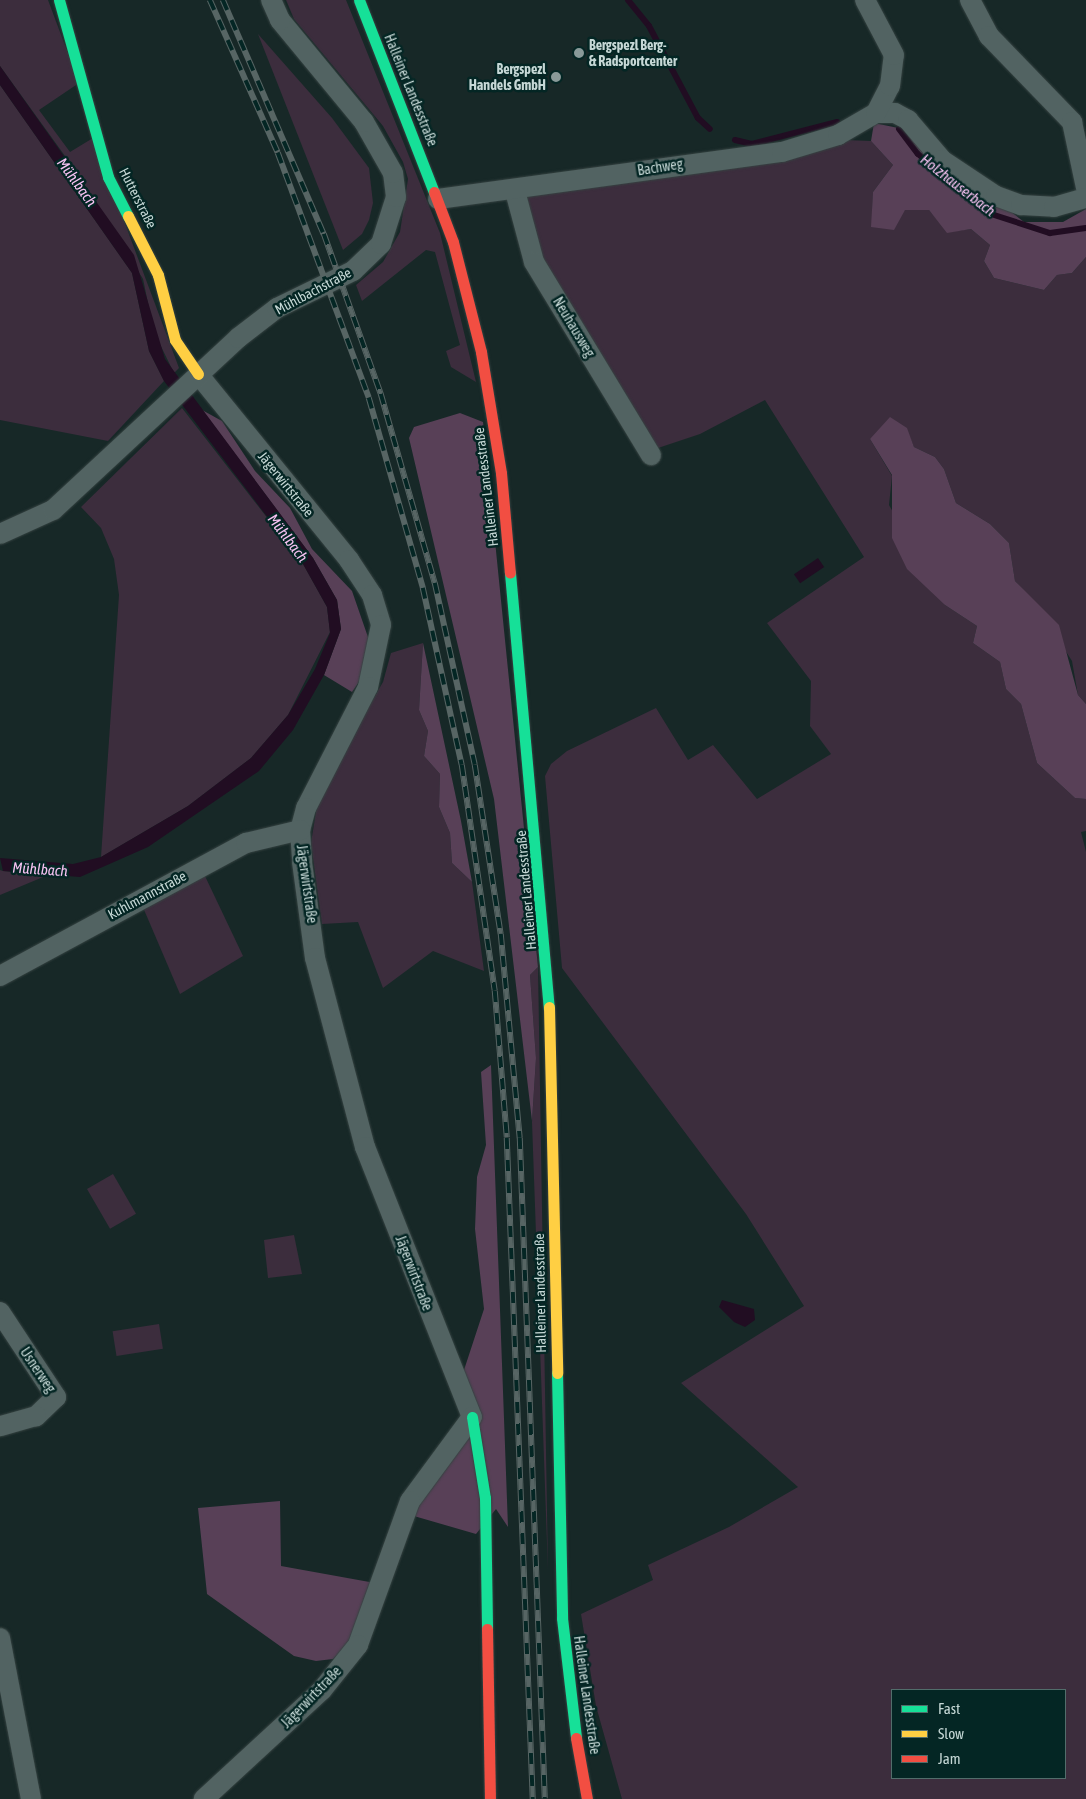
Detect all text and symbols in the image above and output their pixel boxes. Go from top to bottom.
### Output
street label: Halleiner Landesstraße [381,31,441,149]
place label: Bergspezl Berg- & Radsportcenter [589,37,677,70]
marker: Bergspezl Berg- & Radsportcenter [573,47,585,59]
place label: Bergspezl Handels GmbH [469,61,546,94]
marker: Bergspezl Handels GmbH [550,71,562,83]
water label: Holzhauserbach [917,150,999,220]
water label: Mühlbach [53,154,101,210]
street label: Bachweg [636,155,684,179]
street label: Hutterstraße [116,165,160,231]
street label: Mühlbachstraße [272,264,354,318]
street label: Neuhausweg [550,294,598,360]
street label: Halleiner Landesstraße [470,427,502,547]
street label: Jägerwirtstraße [255,448,317,520]
water label: Mühlbach [264,510,312,566]
street label: Halleiner Landesstraße [512,830,540,950]
street label: Jägerwirtstraße [293,844,321,924]
water label: Mühlbach [12,858,68,880]
street label: Kuhlmannstraße [105,867,189,923]
street label: Jägerwirtstraße [392,1233,436,1313]
street label: Halleiner Landesstraße [531,1233,549,1353]
street label: Usnerweg [17,1344,59,1396]
street label: Halleiner Landesstraße [570,1635,604,1755]
street label: Jägerwirtstraße [277,1663,345,1731]
legend [891,1689,1066,1779]
text: Fast [938,1700,960,1717]
text: Slow [938,1725,964,1742]
text: Jam [938,1750,961,1767]

